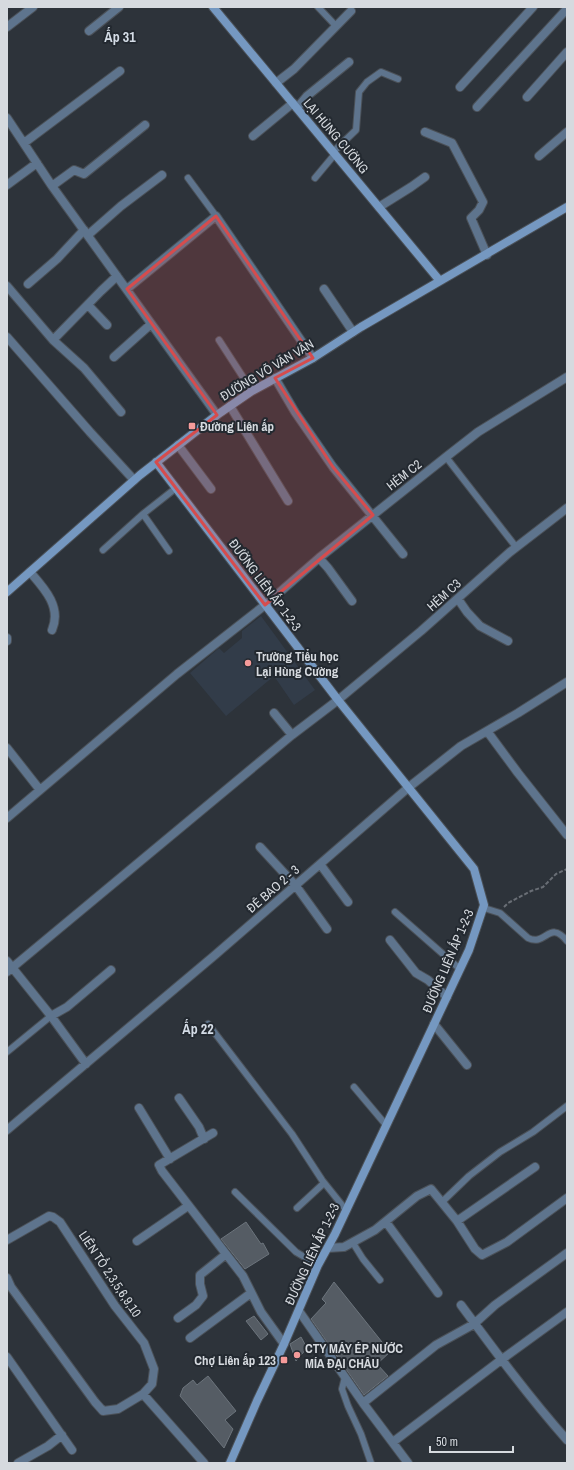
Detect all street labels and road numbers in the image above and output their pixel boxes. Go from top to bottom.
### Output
street label: LẠI HÙNG CƯỜNG [300,95,372,177]
street label: ĐƯỜNG VÕ VĂN VÂN [217,335,317,405]
street label: HẺM C2 [383,456,425,494]
street label: ĐƯỜNG LIÊN ẤP 1-2-3 [225,535,306,634]
street label: HẺM C3 [423,575,465,615]
street label: ĐÊ BAO 2 - 3 [243,861,303,917]
street label: ĐƯỜNG LIÊN ẤP 1-2-3 [418,906,477,1015]
street label: ĐƯỜNG LIÊN ẤP 1-2-3 [280,1200,343,1308]
street label: LIÊN TỔ 2,3,5,6,9,10 [75,1228,145,1320]

